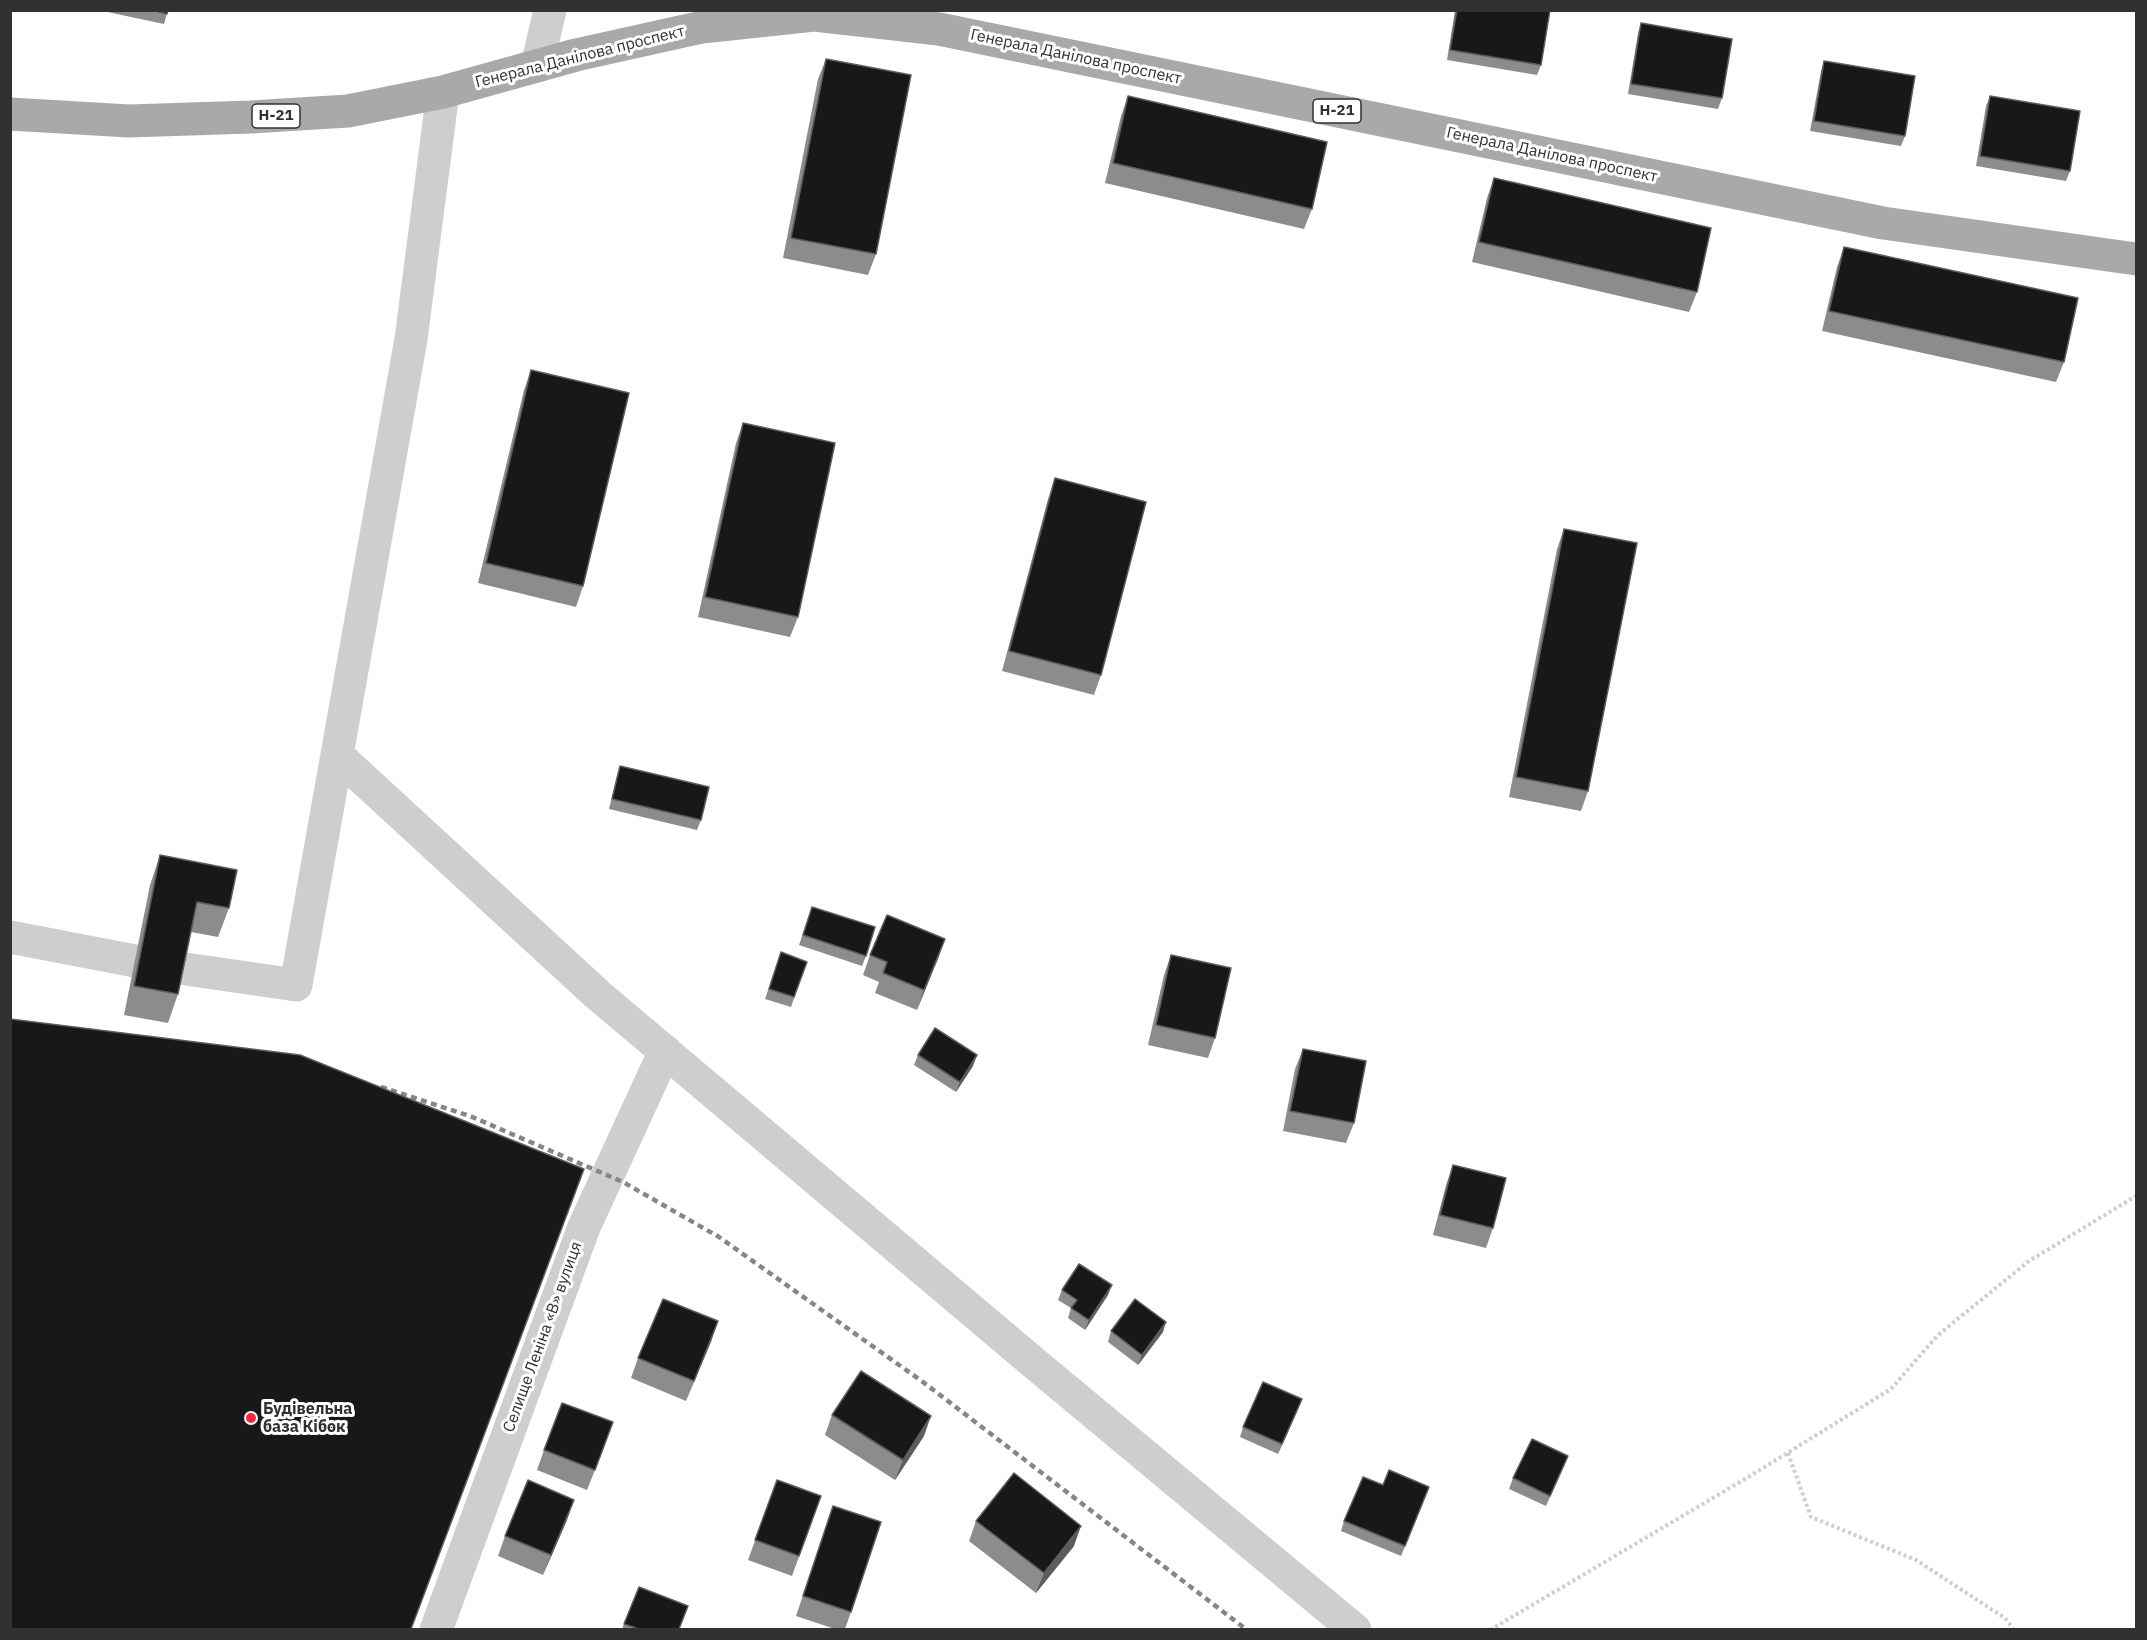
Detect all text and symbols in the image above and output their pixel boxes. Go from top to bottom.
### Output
street label: Генерала Данілова проспект [473,22,687,92]
street label: Генерала Данілова проспект [969,25,1183,89]
road number: Н-21 [1313,99,1361,123]
road number: Н-21 [252,104,300,128]
street label: Генерала Данілова проспект [1445,123,1659,187]
street label: Селище Леніна «В» вулиця [500,1239,586,1435]
place label: Будівельна база Кібок [263,1399,352,1437]
marker: Будівельна база Кібок [244,1411,258,1425]

